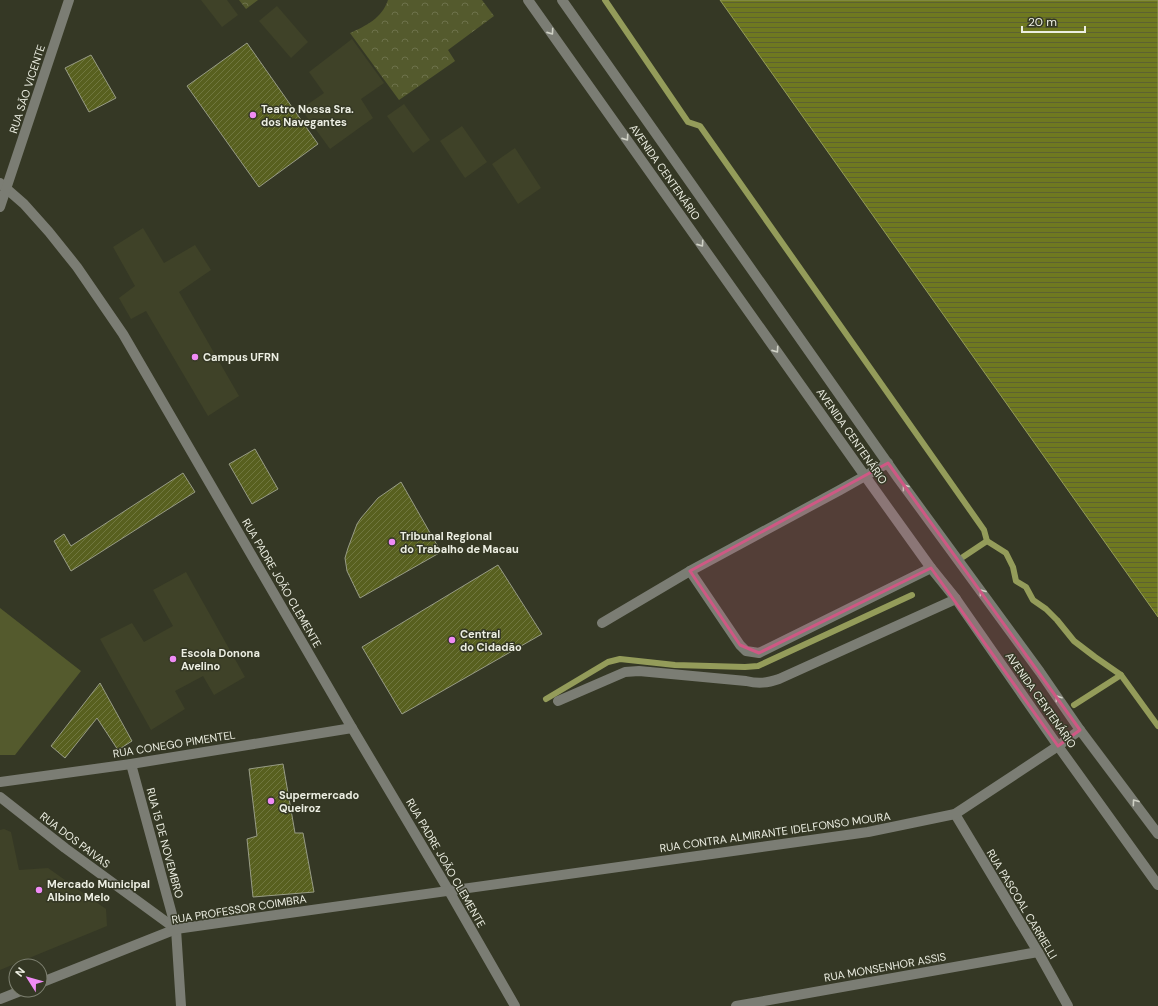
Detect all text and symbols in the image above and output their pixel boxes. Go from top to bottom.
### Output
scale bar [1022,8,1085,34]
text: 20 m [1028,14,1057,30]
one-way arrow [546,28,554,35]
street label: RUA SÃO VICENTE [6,43,48,135]
place label: Teatro Nossa Sra. dos Navegantes [261,102,354,129]
marker: Teatro Nossa Sra. dos Navegantes [248,110,258,120]
street label: AVENIDA CENTENÁRIO [627,121,703,223]
one-way arrow [621,134,629,141]
one-way arrow [696,240,704,247]
one-way arrow [771,346,778,353]
place label: Campus UFRN [203,350,279,364]
marker: Campus UFRN [190,352,200,362]
street label: AVENIDA CENTENÁRIO [814,385,890,487]
one-way arrow [903,485,910,492]
street label: RUA PADRE JOÃO CLEMENTE [239,516,325,650]
place label: Tribunal Regional do Trabalho de Macau [400,529,519,556]
marker: Tribunal Regional do Trabalho de Macau [387,537,397,547]
one-way arrow [980,590,987,597]
place label: Central do Cidadão [460,627,522,654]
marker: Central do Cidadão [447,635,457,645]
place label: Escola Donona Avelino [181,646,260,673]
street label: AVENIDA CENTENÁRIO [1003,649,1079,751]
marker: Escola Donona Avelino [168,654,178,664]
one-way arrow [1056,695,1063,702]
street label: RUA CONEGO PIMENTEL [112,727,236,761]
street label: RUA 15 DE NOVEMBRO [144,786,186,900]
place label: Supermercado Queiroz [279,788,359,815]
marker: Supermercado Queiroz [266,796,276,806]
street label: RUA PADRE JOÃO CLEMENTE [403,796,489,930]
one-way arrow [1133,800,1140,807]
street label: RUA DOS PAIVAS [37,809,113,871]
street label: RUA CONTRA ALMIRANTE IDELFONSO MOURA [659,809,891,855]
street label: RUA PASCOAL CARRIELLI [984,847,1060,961]
place label: Mercado Municipal Albino Melo [47,877,150,904]
marker: Mercado Municipal Albino Melo [34,885,44,895]
street label: RUA PROFESSOR COIMBRA [170,891,308,927]
street label: RUA MONSENHOR ASSIS [823,949,947,985]
north arrow [8,958,48,998]
text: N [12,965,28,979]

